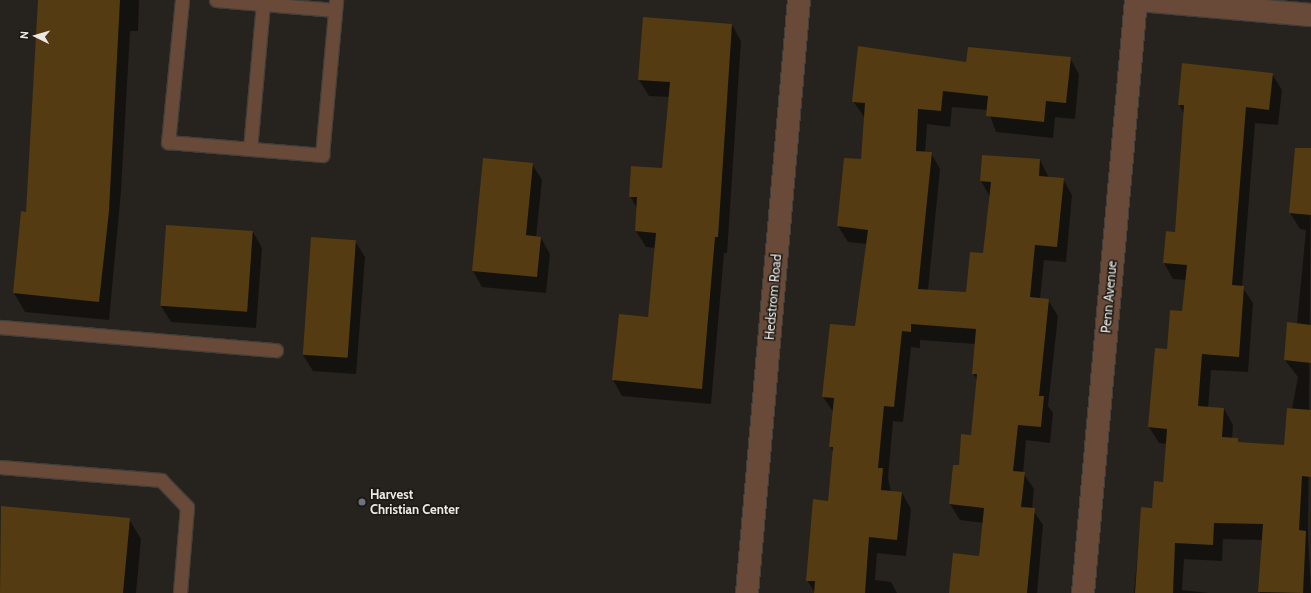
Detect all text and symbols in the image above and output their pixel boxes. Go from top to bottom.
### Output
north arrow [16,16,56,56]
text: N [17,30,31,39]
street label: Hedstrom Road [761,253,785,341]
street label: Penn Avenue [1098,260,1120,334]
place label: Harvest Christian Center [370,487,459,518]
marker: Harvest Christian Center [357,497,367,507]

